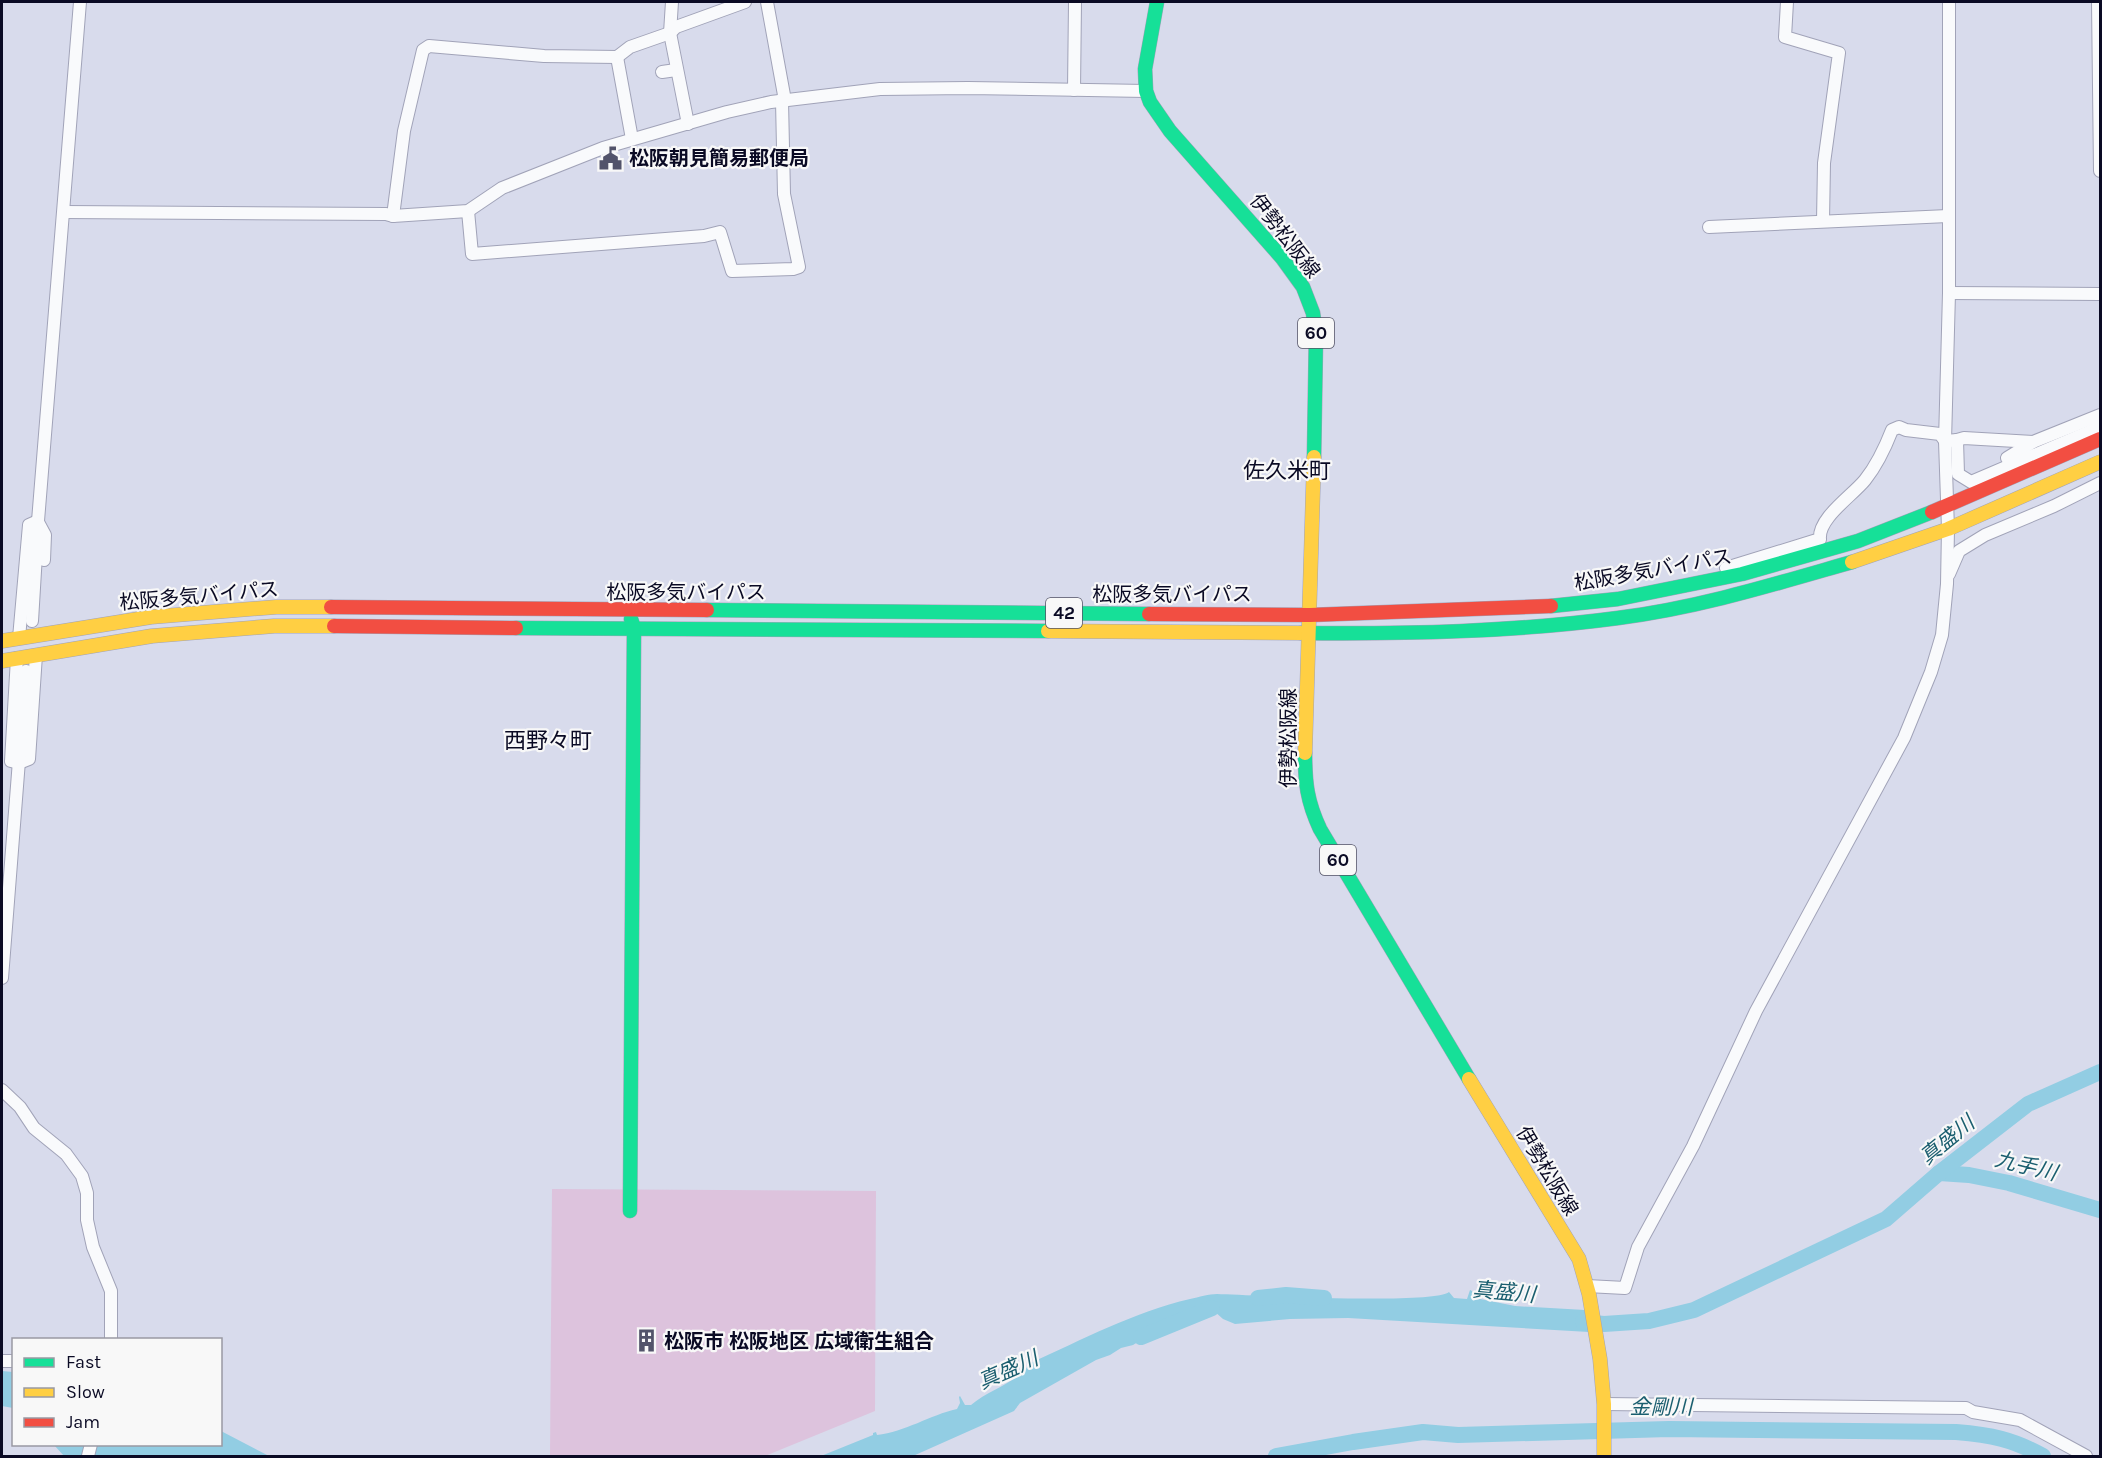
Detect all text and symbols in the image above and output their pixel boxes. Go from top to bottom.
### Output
public building icon: 松阪朝見簡易郵便局 [598,145,624,171]
place label: 松阪朝見簡易郵便局 [629,147,809,170]
street label: 伊勢松阪線 [1245,190,1325,282]
road number: 60 [1298,318,1334,348]
district label: 佐久米町 [1243,458,1331,484]
street label: 松阪多気バイパス [1572,545,1734,595]
street label: 松阪多気バイパス [118,578,280,614]
street label: 松阪多気バイパス [606,581,766,604]
street label: 松阪多気バイパス [1092,583,1252,606]
road number: 42 [1046,598,1082,628]
street label: 伊勢松阪線 [1277,688,1300,788]
district label: 西野々町 [504,728,592,754]
road number: 60 [1320,845,1356,875]
water label: 真盛川 [1915,1110,1981,1169]
street label: 伊勢松阪線 [1511,1122,1583,1220]
water label: 九手川 [1993,1147,2061,1186]
water label: 真盛川 [1472,1277,1538,1307]
building icon: 松阪市 松阪地区 広域衛生組合 [633,1328,659,1354]
place label: 松阪市 松阪地区 広域衛生組合 [664,1330,934,1353]
legend [12,1338,222,1446]
water label: 真盛川 [974,1345,1043,1394]
text: Fast [66,1351,101,1373]
text: Slow [66,1381,105,1403]
water label: 金剛川 [1630,1395,1694,1419]
text: Jam [66,1411,100,1433]

